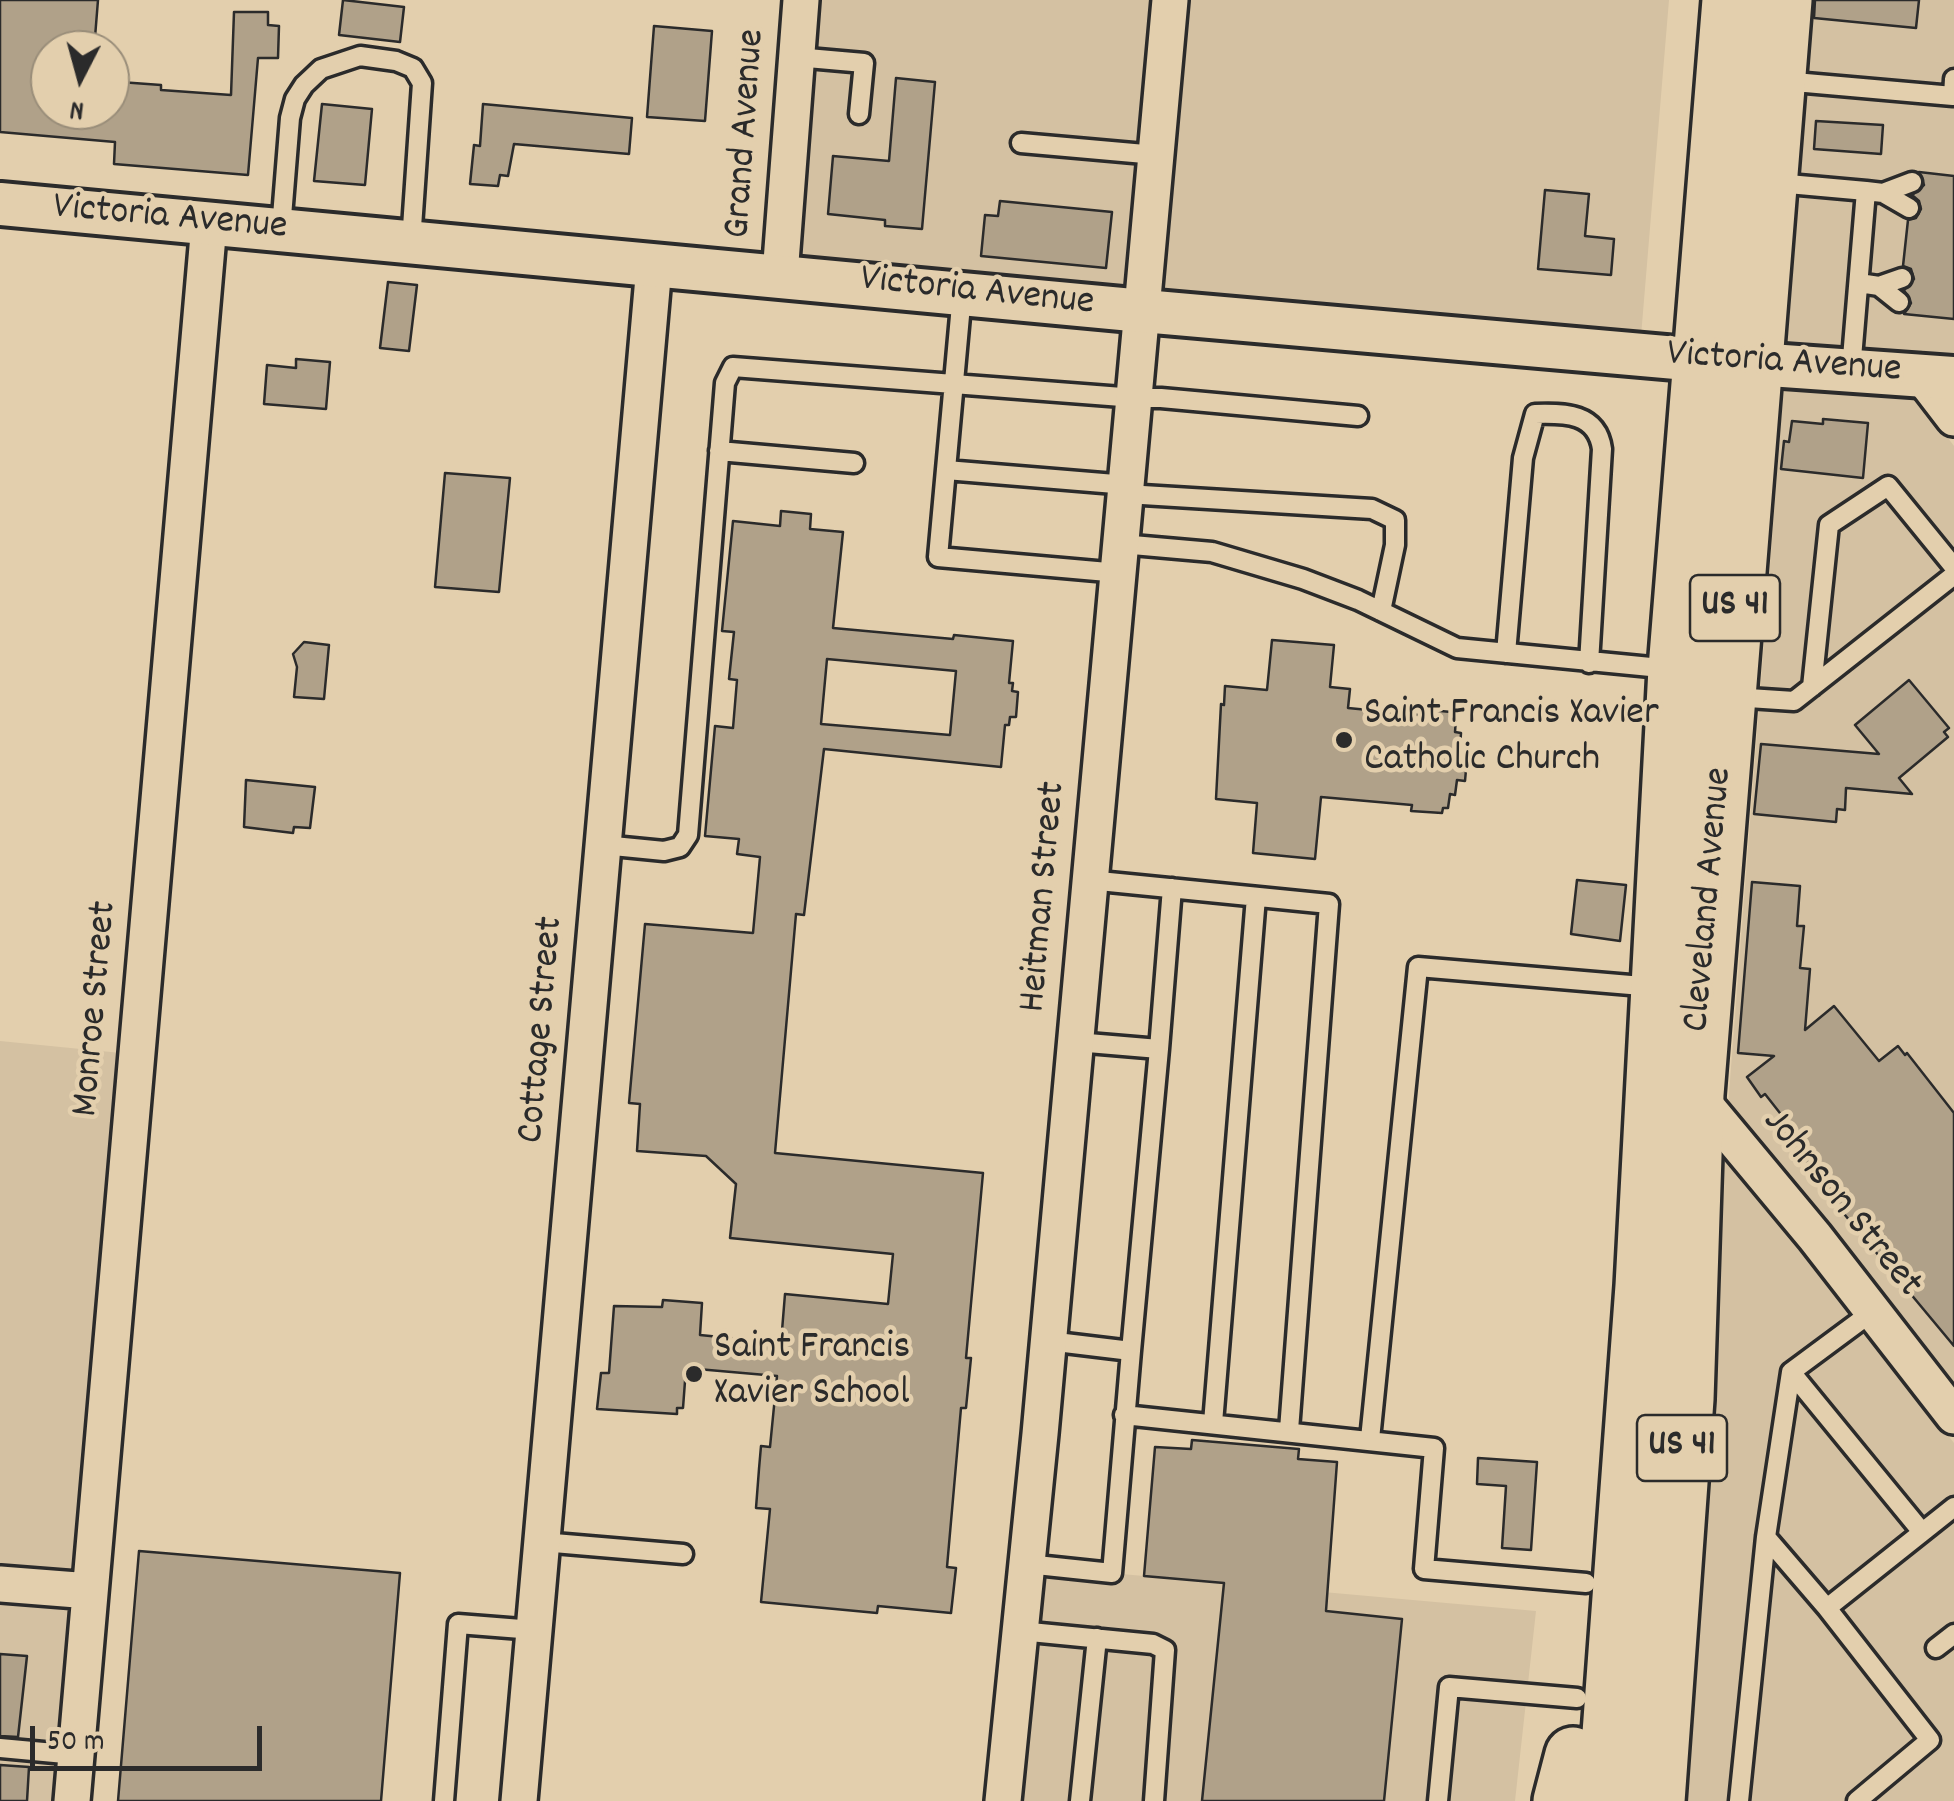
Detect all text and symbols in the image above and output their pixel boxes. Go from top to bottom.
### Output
street label: Grand Avenue [717,28,779,240]
north arrow [30,30,130,130]
text: N [68,87,86,128]
street label: Victoria Avenue [51,186,289,254]
street label: Victoria Avenue [858,258,1096,330]
street label: Victoria Avenue [1665,333,1903,397]
road number: US 41 [1690,575,1780,641]
place label: Saint Francis Xavier Catholic Church [1364,693,1659,787]
marker: Saint Francis Xavier Catholic Church [1333,729,1355,751]
street label: Cleveland Avenue [1676,766,1746,1034]
street label: Heitman Street [1012,780,1080,1014]
street label: Monroe Street [65,899,131,1119]
street label: Cottage Street [510,915,578,1145]
street label: Johnson Street [1749,1101,1931,1309]
place label: Saint Francis Xavier School [714,1327,910,1421]
marker: Saint Francis Xavier School [683,1363,705,1385]
road number: US 41 [1637,1415,1727,1481]
scale bar [35,1706,268,1768]
text: 50 m [47,1722,105,1765]

